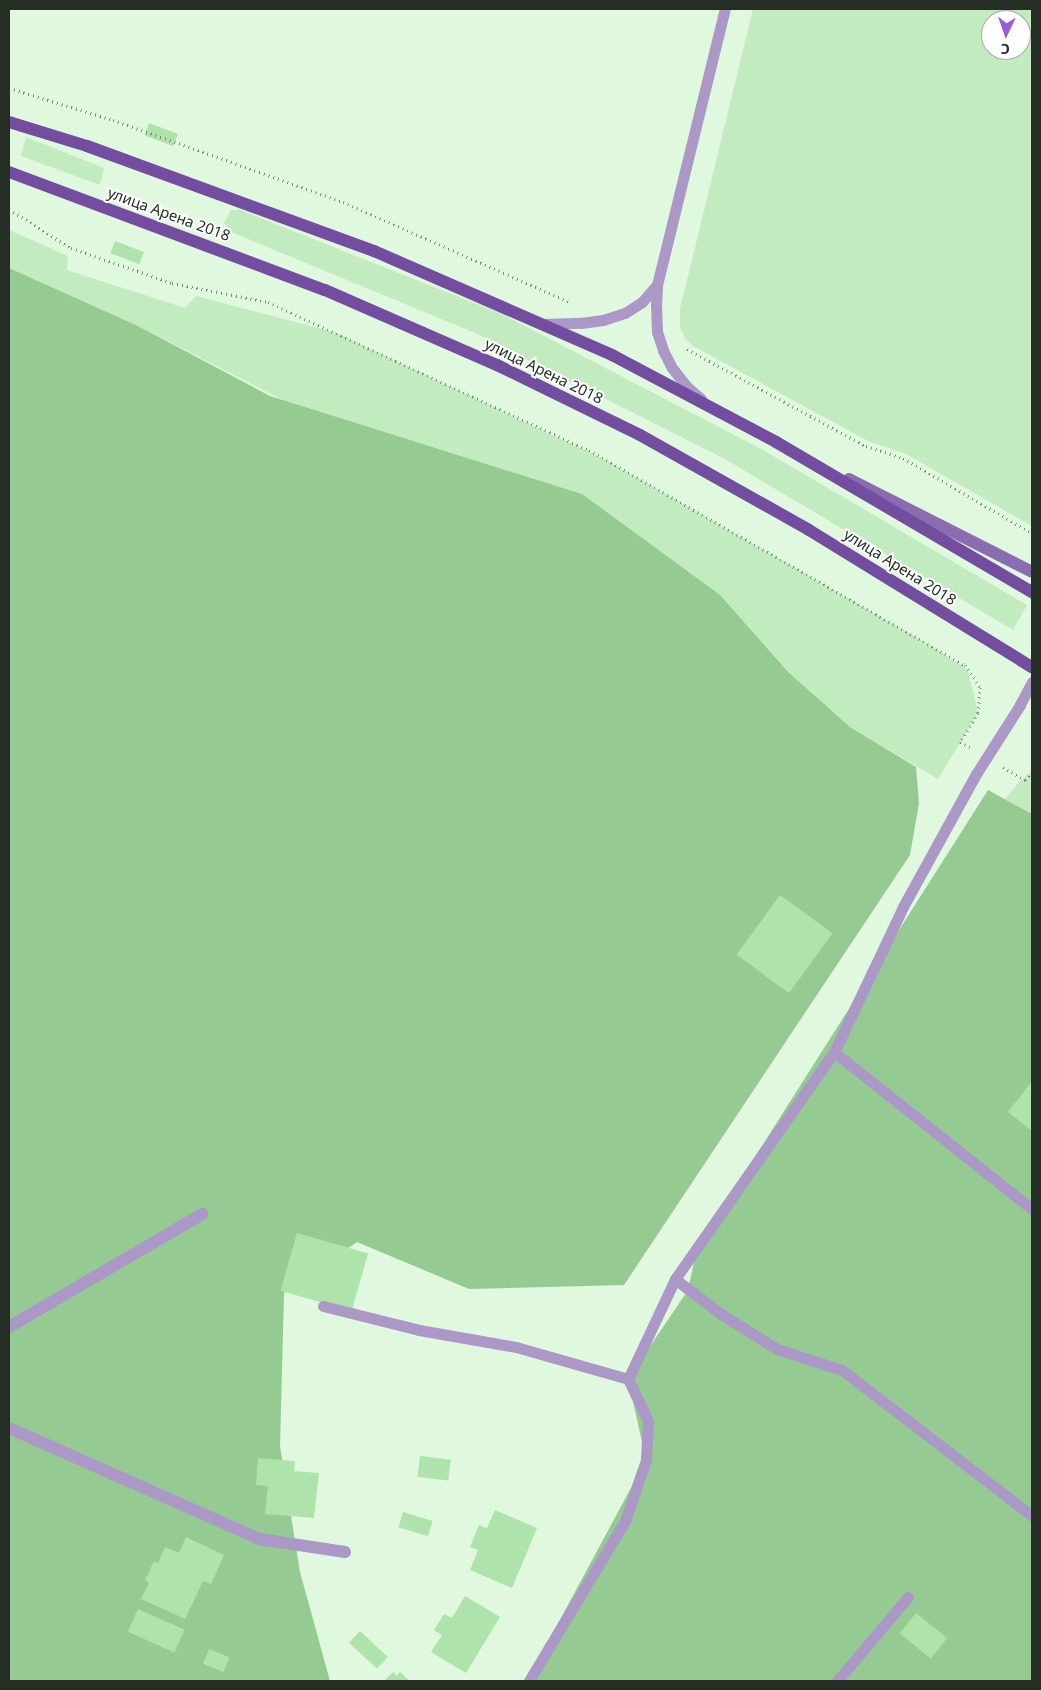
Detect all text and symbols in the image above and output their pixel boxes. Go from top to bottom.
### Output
north arrow [981,10,1031,60]
text: С [1000,40,1010,59]
street label: улица Арена 2018 [105,183,233,245]
street label: улица Арена 2018 [482,335,606,407]
street label: улица Арена 2018 [840,525,960,609]

